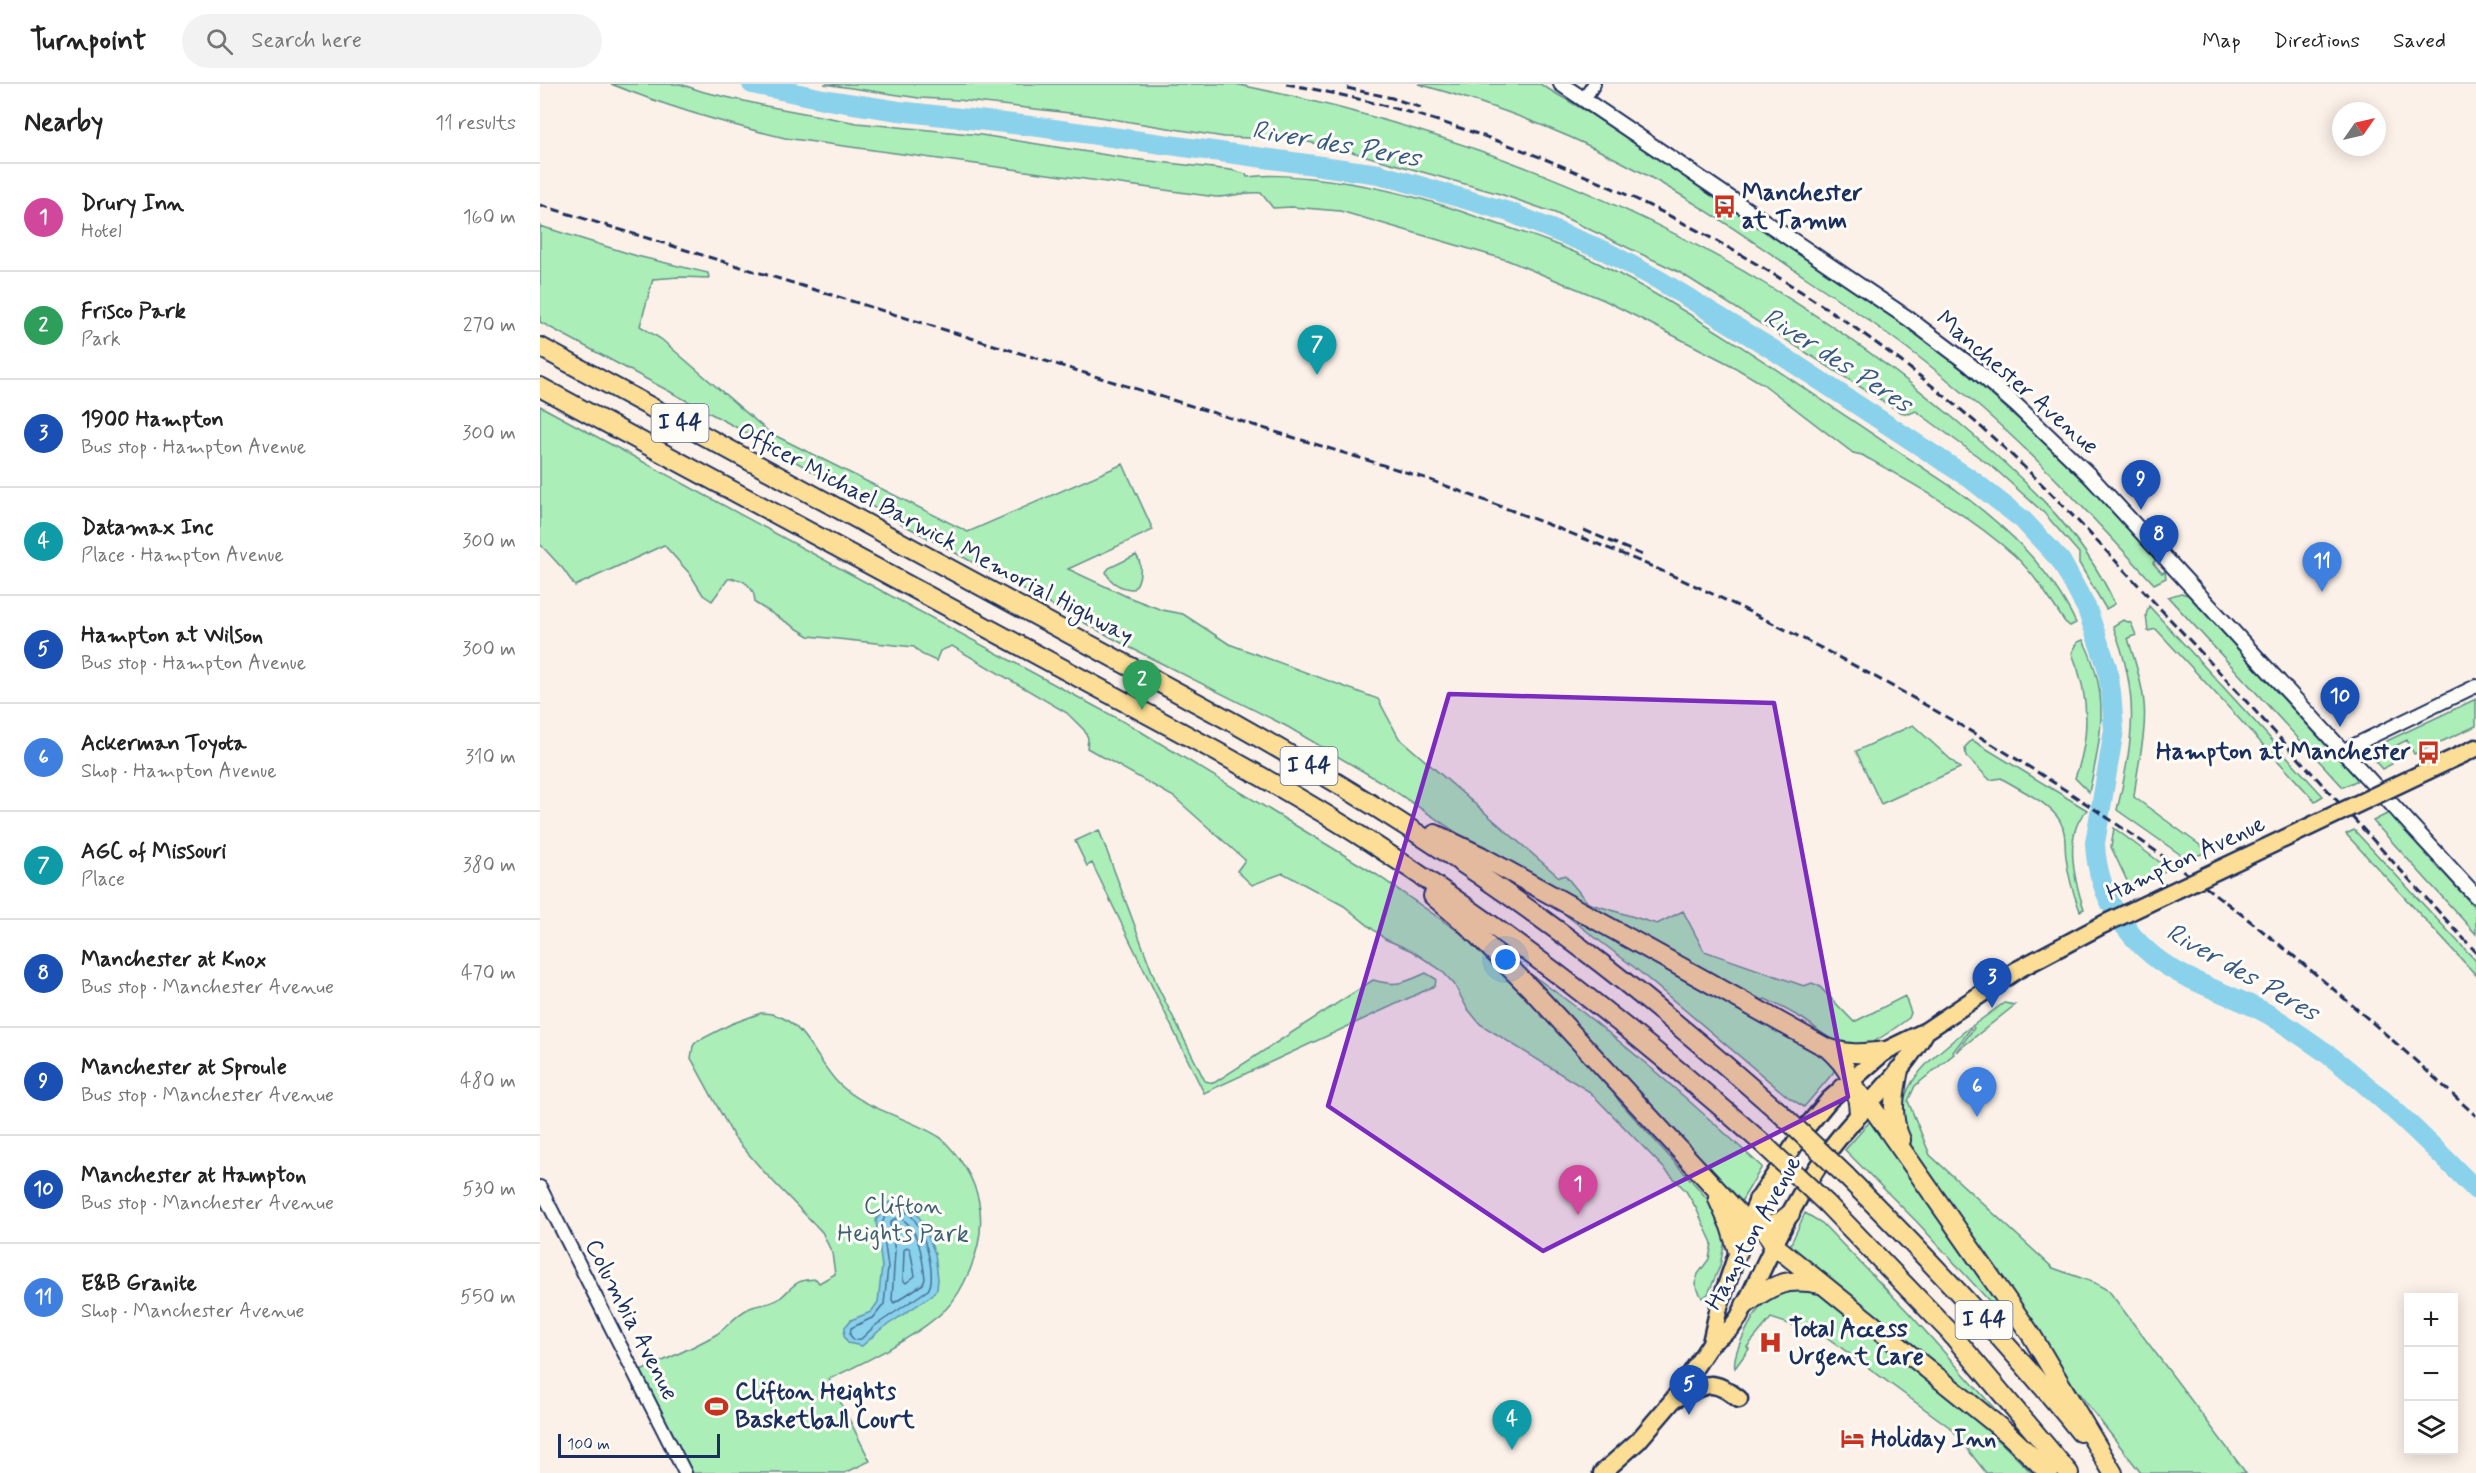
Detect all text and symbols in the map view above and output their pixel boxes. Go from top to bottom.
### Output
search box [182,14,602,68]
text: Turnpoint [30,23,146,60]
icon: search [203,25,236,58]
text: Search here [251,27,362,55]
text: Map [2202,27,2241,55]
text: Directions [2274,27,2360,55]
text: Saved [2393,27,2446,55]
north arrow [2332,102,2386,156]
text: Nearby [24,106,103,140]
text: 11 results [435,110,516,137]
water label: River des Peres [1249,113,1425,177]
place label: Manchester at Tamm [1742,178,1863,237]
text: Drury Inn [81,190,184,218]
bus stop icon: Manchester at Tamm [1711,194,1737,220]
text: 1 [39,204,48,231]
text: 160 m [463,204,516,231]
text: Hotel [81,218,122,245]
text: Frisco Park [81,298,186,326]
water label: River des Peres [1756,300,1920,423]
street label: Manchester Avenue [1929,304,2105,462]
text: 2 [39,312,48,339]
text: 270 m [463,312,516,339]
text: Park [81,326,121,353]
pin: 7 [1298,326,1336,375]
road number: I 44 [652,404,708,442]
text: 1900 Hampton [81,406,224,434]
street label: Officer Michael Barwick Memorial Highway [730,416,1139,654]
text: 3 [39,420,48,447]
text: 300 m [462,420,516,447]
text: Bus stop · Hampton Avenue [81,434,306,461]
pin: 9 [2122,460,2160,510]
text: Datamax Inc [81,514,213,542]
pin: 8 [2140,516,2178,565]
text: 4 [38,528,49,555]
text: 300 m [462,528,516,555]
text: Place · Hampton Avenue [81,542,284,569]
pin: 11 [2302,542,2342,592]
text: Hampton at Wilson [81,622,263,650]
text: 5 [38,636,50,663]
text: 300 m [462,636,516,663]
text: Bus stop · Hampton Avenue [81,650,306,677]
pin: 2 [1122,660,1162,710]
pin: 10 [2320,678,2360,727]
text: Ackerman Toyota [81,730,246,758]
place label: Hampton at Manchester [2156,737,2411,768]
bus stop icon: Hampton at Manchester [2416,739,2442,765]
text: 6 [38,744,49,771]
text: 310 m [465,744,516,771]
road number: I 44 [1280,747,1338,785]
text: Shop · Hampton Avenue [81,758,277,785]
street label: Hampton Avenue [2101,809,2271,909]
text: AGC of Missouri [81,838,226,866]
text: 7 [37,852,50,879]
text: 380 m [463,852,516,879]
text: Place [81,866,125,893]
water label: River des Peres [2160,916,2326,1032]
your location [1491,945,1520,974]
text: Manchester at Knox [81,946,266,974]
pin: 3 [1972,958,2012,1008]
text: 8 [38,960,49,987]
text: 470 m [461,960,516,987]
text: Bus stop · Manchester Avenue [81,974,334,1001]
text: Manchester at Sproule [81,1054,287,1082]
text: 9 [39,1068,48,1095]
text: 480 m [460,1068,516,1095]
pin: 6 [1958,1068,1996,1117]
text: Bus stop · Manchester Avenue [81,1082,334,1109]
street label: Hampton Avenue [1699,1150,1809,1316]
text: Manchester at Hampton [81,1162,306,1190]
pin: 1 [1558,1166,1598,1215]
text: 10 [33,1176,54,1203]
text: 530 m [462,1176,516,1203]
text: Bus stop · Manchester Avenue [81,1190,334,1217]
park label: Clifton Heights Park [837,1191,969,1250]
street label: Columbia Avenue [577,1234,685,1406]
text: E&B Granite [81,1270,197,1298]
text: 11 [35,1284,52,1311]
text: 550 m [460,1284,516,1311]
map controls [2404,1293,2458,1455]
button: + [2404,1293,2458,1347]
text: Shop · Manchester Avenue [81,1298,305,1325]
road number: I 44 [1956,1301,2012,1339]
place label: Total Access Urgent Care [1789,1314,1924,1376]
hospital icon: Total Access Urgent Care [1758,1330,1784,1356]
button: − [2404,1347,2458,1401]
pin: 5 [1670,1366,1708,1415]
place label: Clifton Heights Basketball Court [735,1377,915,1436]
sports icon: Clifton Heights Basketball Court [704,1393,730,1419]
pin: 4 [1492,1400,1532,1450]
button: layers [2404,1401,2458,1455]
place label: Holiday Inn [1871,1424,1996,1455]
hotel icon: Holiday Inn [1840,1426,1866,1452]
scale bar [558,1431,720,1458]
text: 100 m [567,1434,610,1455]

